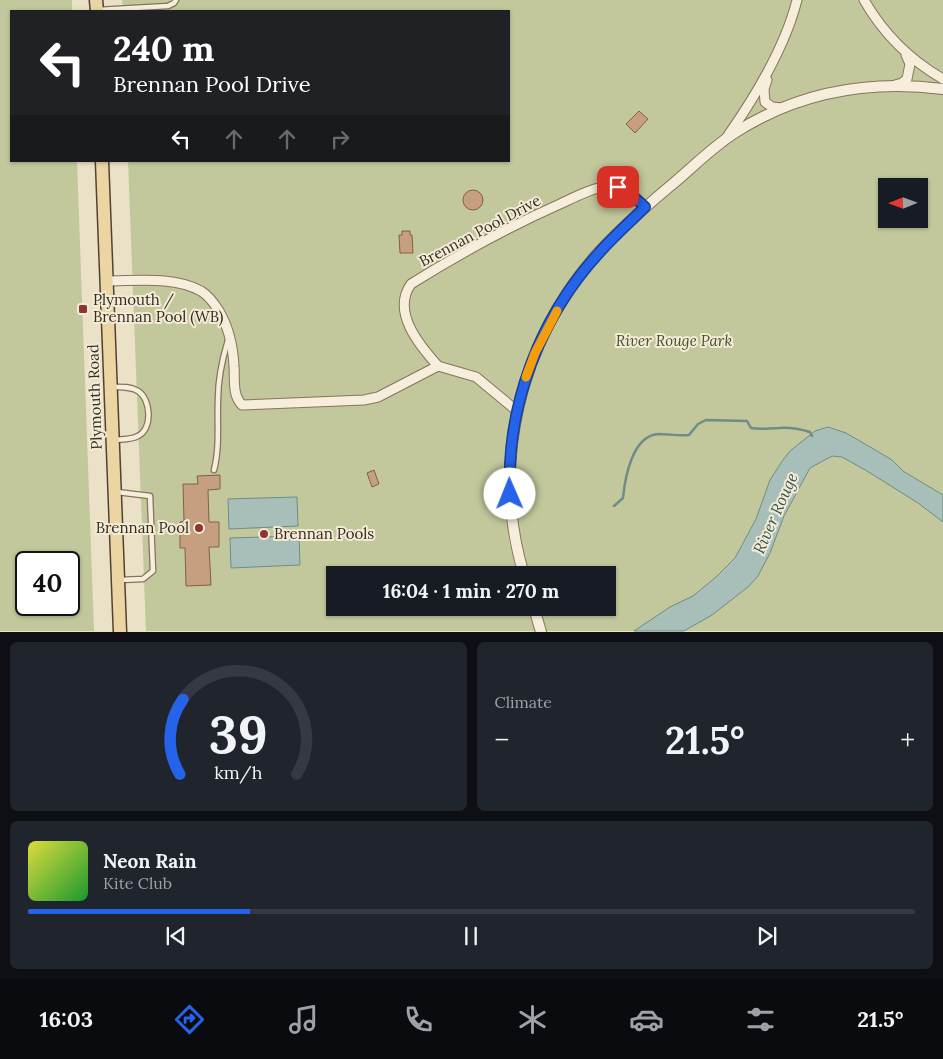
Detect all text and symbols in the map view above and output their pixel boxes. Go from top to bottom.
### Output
text: 240 m [113,26,214,71]
icon: left [30,30,95,95]
text: Brennan Pool Drive [113,70,311,98]
icon: left [167,125,195,153]
icon: ahead [220,125,248,153]
icon: ahead [273,125,301,153]
icon: right [326,125,354,153]
pin [597,166,639,208]
icon: arrive [604,173,632,201]
north arrow [878,178,928,228]
map controls [878,178,928,228]
street label: Brennan Pool Drive [416,191,544,271]
place label: Plymouth / Brennan Pool (WB) [93,290,224,327]
marker: Plymouth / Brennan Pool (WB) [77,303,89,315]
park label: River Rouge Park [616,331,732,350]
street label: Plymouth Road [83,344,106,450]
position arrow [483,467,535,519]
water label: River Rouge [748,469,802,557]
place label: Brennan Pool [96,518,189,537]
marker: Brennan Pool [193,522,205,534]
place label: Brennan Pools [274,524,374,543]
marker: Brennan Pools [258,528,270,540]
speed limit sign: 40 [15,551,80,616]
text: 16:04 · 1 min · 270 m [383,579,559,603]
text: Climate [495,692,552,712]
text: 39 [209,701,268,767]
text: 21.5° [665,716,745,764]
text: − [495,722,509,758]
text: + [900,722,915,758]
text: km/h [214,761,263,784]
text: Neon Rain [103,849,197,873]
text: Kite Club [103,873,172,893]
icon: previous [162,922,190,950]
icon: pause [457,922,485,950]
icon: next [753,922,781,950]
icon: directions [172,1002,207,1037]
icon: music [286,1002,321,1037]
icon: phone [401,1002,436,1037]
icon: climate [515,1002,550,1037]
icon: car [629,1002,664,1037]
icon: filters [743,1002,778,1037]
text: 16:03 [40,1005,93,1033]
text: 21.5° [857,1005,903,1033]

